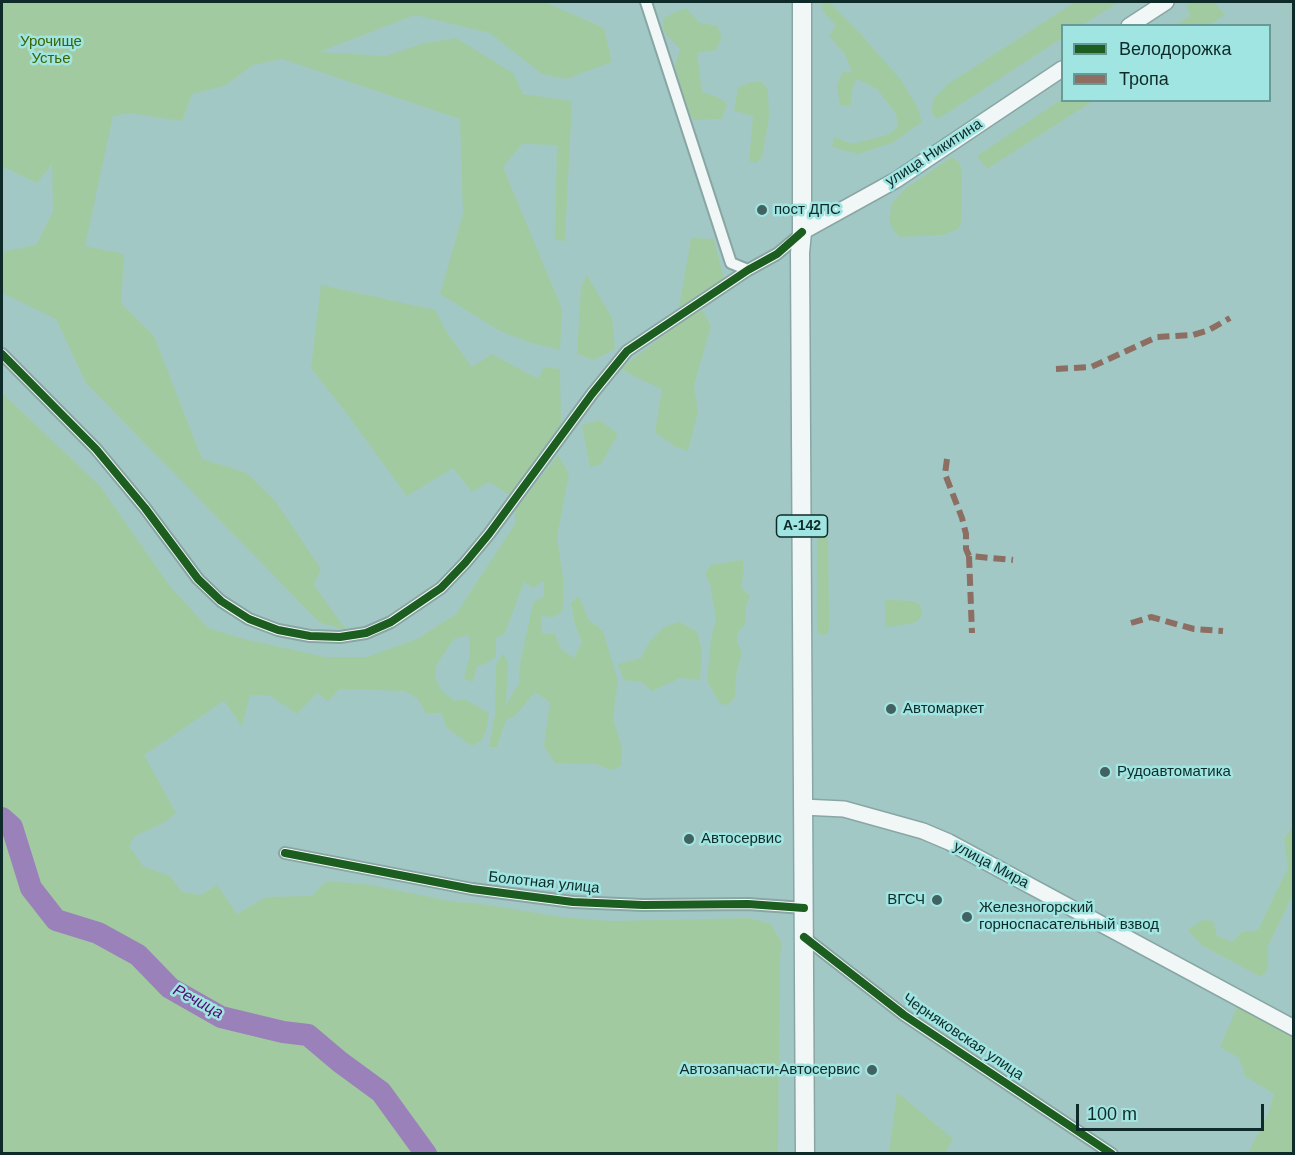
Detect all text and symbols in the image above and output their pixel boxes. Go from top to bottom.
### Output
legend [1061,24,1271,102]
park label: Урочище Устье [20,33,82,68]
text: Велодорожка [1119,39,1231,59]
text: Тропа [1119,69,1169,89]
street label: улица Никитина [882,115,986,191]
place label: пост ДПС [774,201,841,219]
marker: пост ДПС [755,203,769,217]
road number: А-142 [776,515,828,537]
place label: Автомаркет [903,700,984,718]
marker: Автомаркет [884,702,898,716]
place label: Рудоавтоматика [1117,763,1231,781]
marker: Рудоавтоматика [1098,765,1112,779]
place label: Автосервис [701,830,782,848]
marker: Автосервис [682,832,696,846]
street label: улица Мира [950,838,1032,892]
street label: Болотная улица [487,868,601,898]
place label: ВГСЧ [887,891,925,909]
marker: ВГСЧ [930,893,944,907]
place label: Железногорский горноспасательный взвод [979,899,1159,934]
marker: Железногорский горноспасательный взвод [960,910,974,924]
water label: Речица [170,981,226,1023]
street label: Черняковская улица [899,990,1027,1084]
place label: Автозапчасти-Автосервис [680,1061,860,1079]
marker: Автозапчасти-Автосервис [865,1063,879,1077]
scale bar [1079,1092,1266,1130]
text: 100 m [1087,1104,1137,1124]

